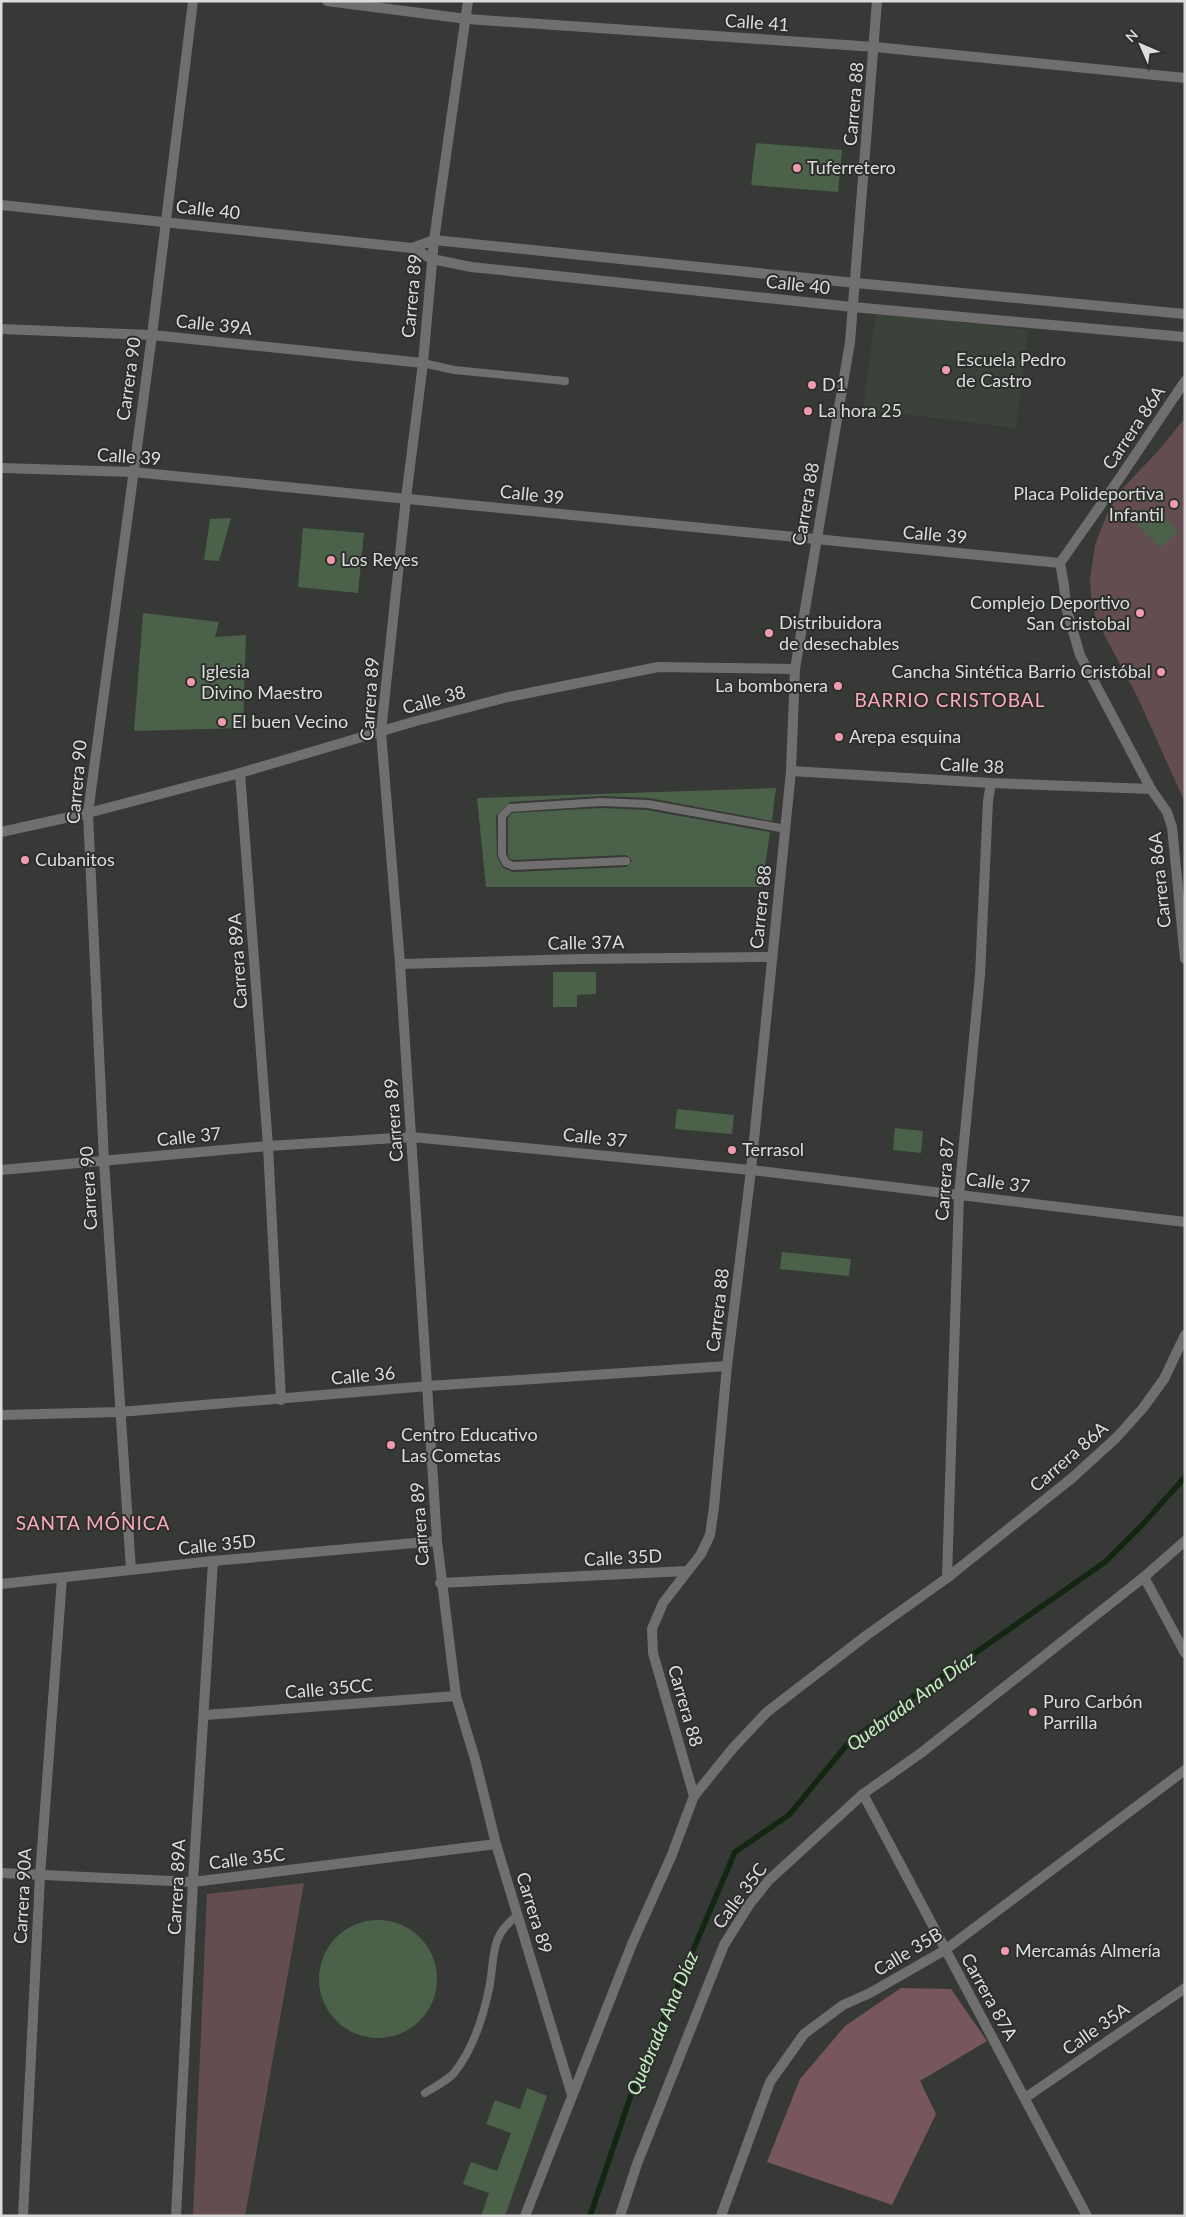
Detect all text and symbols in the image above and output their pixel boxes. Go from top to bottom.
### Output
street label: Calle 41 [724,9,790,35]
north arrow [1116,20,1166,70]
text: N [1122,26,1141,45]
street label: Carrera 88 [838,61,868,147]
place label: Tuferretero [807,156,896,178]
marker: Tuferretero [791,162,803,174]
street label: Calle 40 [175,195,241,223]
street label: Carrera 89 [396,253,426,339]
street label: Calle 40 [765,270,831,298]
street label: Calle 39A [175,309,254,339]
street label: Carrera 90 [111,336,145,422]
place label: Escuela Pedro de Castro [956,348,1066,391]
marker: Escuela Pedro de Castro [940,364,952,376]
place label: D1 [822,373,846,395]
marker: D1 [806,379,818,391]
street label: Carrera 86A [1097,381,1170,473]
place label: La hora 25 [818,399,902,421]
marker: La hora 25 [802,405,814,417]
street label: Calle 39 [96,443,162,469]
street label: Carrera 88 [787,461,823,547]
street label: Calle 39 [499,480,565,508]
place label: Placa Polideportiva Infantil [1013,482,1164,525]
marker: Placa Polideportiva Infantil [1168,498,1180,510]
street label: Calle 39 [902,520,968,548]
place label: Los Reyes [341,548,419,570]
marker: Los Reyes [325,554,337,566]
place label: Complejo Deportivo San Cristobal [970,591,1130,634]
marker: Complejo Deportivo San Cristobal [1134,607,1146,619]
place label: Distribuidora de desechables [779,611,899,654]
marker: Distribuidora de desechables [763,627,775,639]
street label: Carrera 89 [355,656,383,742]
place label: Iglesia Divino Maestro [201,660,323,703]
place label: Cancha Sintética Barrio Cristóbal [892,660,1151,682]
marker: Cancha Sintética Barrio Cristóbal [1155,666,1167,678]
place label: La bombonera [715,674,828,696]
marker: Iglesia Divino Maestro [185,676,197,688]
street label: Calle 38 [400,680,468,718]
marker: La bombonera [832,680,844,692]
district label: BARRIO CRISTOBAL [855,688,1045,711]
place label: El buen Vecino [232,710,348,732]
marker: El buen Vecino [216,716,228,728]
place label: Arepa esquina [849,725,961,747]
marker: Arepa esquina [833,731,845,743]
street label: Carrera 90 [61,739,91,825]
street label: Calle 38 [939,752,1005,778]
street label: Carrera 86A [1143,830,1175,929]
place label: Cubanitos [35,848,115,870]
marker: Cubanitos [19,854,31,866]
street label: Carrera 88 [745,864,775,950]
street label: Carrera 89A [223,911,251,1010]
street label: Calle 37A [547,930,625,954]
street label: Carrera 89 [379,1077,407,1163]
street label: Calle 37 [156,1122,222,1150]
street label: Calle 37 [562,1123,628,1151]
street label: Carrera 87 [930,1136,958,1222]
place label: Terrasol [742,1138,804,1160]
marker: Terrasol [726,1144,738,1156]
street label: Carrera 90 [75,1146,101,1231]
street label: Calle 37 [965,1167,1031,1197]
street label: Carrera 88 [701,1267,733,1353]
street label: Calle 36 [330,1361,396,1389]
street label: Carrera 86A [1025,1416,1112,1496]
place label: Centro Educativo Las Cometas [401,1423,538,1466]
marker: Centro Educativo Las Cometas [385,1439,397,1451]
street label: Carrera 89 [405,1481,433,1567]
district label: SANTA MÓNICA [16,1511,170,1534]
street label: Calle 35D [177,1529,257,1559]
street label: Calle 35D [583,1544,663,1570]
water label: Quebrada Ana Díaz [842,1646,980,1755]
street label: Carrera 88 [664,1662,708,1749]
street label: Calle 35CC [284,1673,374,1703]
place label: Puro Carbón Parrilla [1043,1690,1143,1733]
marker: Puro Carbón Parrilla [1027,1706,1039,1718]
street label: Carrera 89A [162,1838,190,1936]
street label: Calle 35C [208,1842,286,1874]
street label: Carrera 90A [8,1847,36,1945]
street label: Calle 35C [707,1858,771,1933]
street label: Carrera 89 [512,1869,558,1956]
street label: Calle 35B [869,1922,946,1980]
place label: Mercamás Almería [1015,1939,1161,1961]
marker: Mercamás Almería [999,1945,1011,1957]
water label: Quebrada Ana Díaz [621,1947,702,2098]
street label: Carrera 87A [957,1949,1023,2045]
street label: Calle 35A [1058,1997,1134,2059]

